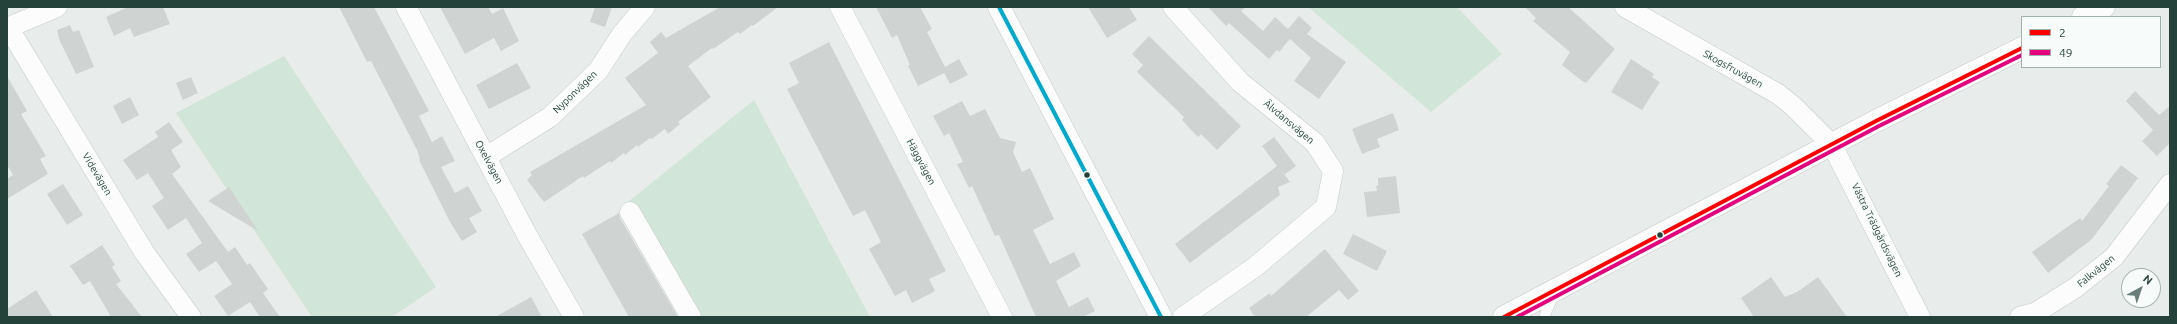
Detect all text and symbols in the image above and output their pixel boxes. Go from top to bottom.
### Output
legend [2021,16,2161,68]
text: 2 [2059,26,2066,39]
text: 49 [2059,46,2073,59]
street label: Skogsfruvägen [1701,48,1765,90]
street label: Nyponvägen [551,68,599,116]
street label: Älvdansvägen [1261,97,1317,147]
street label: Häggvägen [904,137,938,187]
street label: Oxelvägen [472,138,506,186]
street label: Videvägen [80,151,114,197]
unlabelled marker [1082,170,1092,180]
street label: Västra Trädgårdsvägen [1849,181,1905,279]
unlabelled marker [1655,230,1665,240]
street label: Falkvägen [2075,252,2117,290]
north arrow [2121,268,2161,308]
text: N [2141,272,2155,287]

